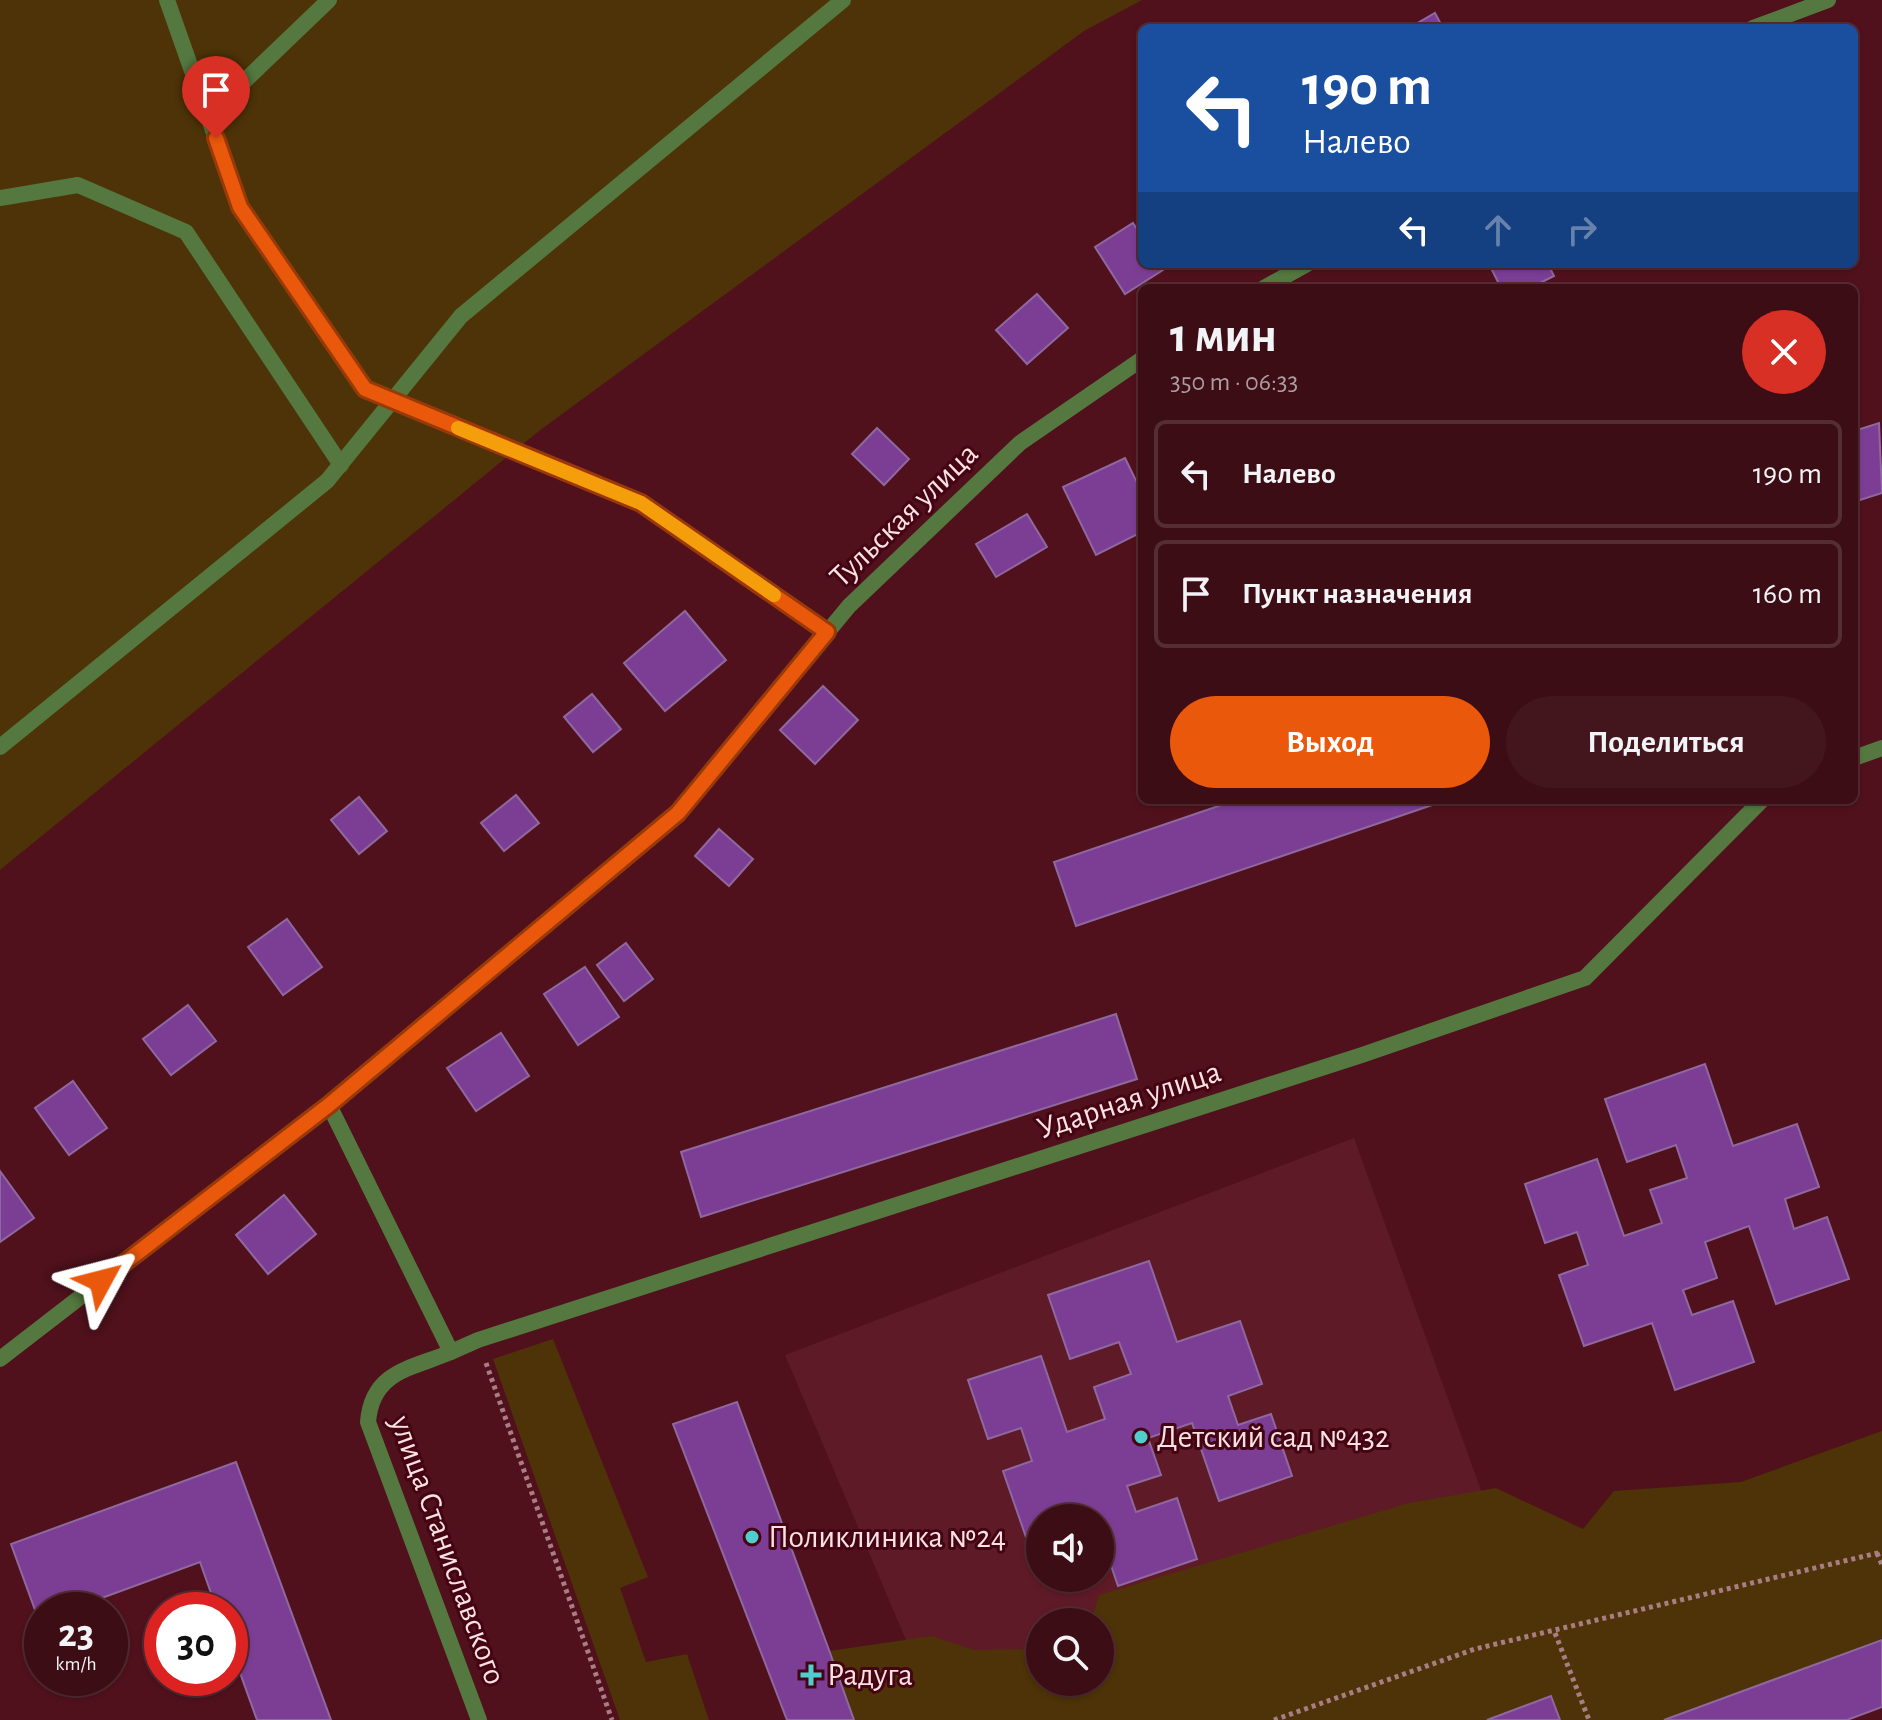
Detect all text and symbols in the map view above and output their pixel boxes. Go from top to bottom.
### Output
pin [182,56,250,138]
icon: left [1170,56,1274,160]
text: 190 m [1302,59,1432,115]
icon: arrive [194,68,238,112]
text: Налево [1302,124,1411,160]
icon: left [1392,208,1436,252]
icon: ahead [1476,208,1520,252]
icon: right [1560,208,1604,252]
button: close [1742,310,1826,394]
text: 1 мин [1170,313,1277,361]
text: 350 m · 06:33 [1170,369,1298,395]
street label: Тульская улица [824,437,984,593]
icon: left [1174,452,1218,496]
text: Налево [1242,459,1336,489]
text: 190 m [1753,459,1822,489]
icon: arrive [1174,572,1218,616]
text: Пункт назначения [1242,579,1473,609]
text: 160 m [1753,579,1822,609]
button: Выход [1170,696,1490,788]
button: Поделиться [1506,696,1826,788]
street label: Ударная улица [1033,1055,1225,1145]
position arrow [59,1239,143,1323]
street label: улица Станиславского [384,1411,511,1689]
place label: Детский сад №432 [1157,1421,1390,1453]
marker: Детский сад №432 [1132,1428,1150,1446]
map controls [1026,1504,1114,1696]
button: sound [1026,1504,1114,1592]
place label: Поликлиника №24 [768,1521,1006,1553]
marker: Поликлиника №24 [743,1528,761,1546]
speed limit sign: 30 [144,1592,248,1696]
button: search [1026,1608,1114,1696]
text: 23 [58,1614,94,1654]
text: km/h [55,1654,97,1674]
place label: Радуга [827,1659,913,1691]
marker: Радуга [802,1666,820,1684]

